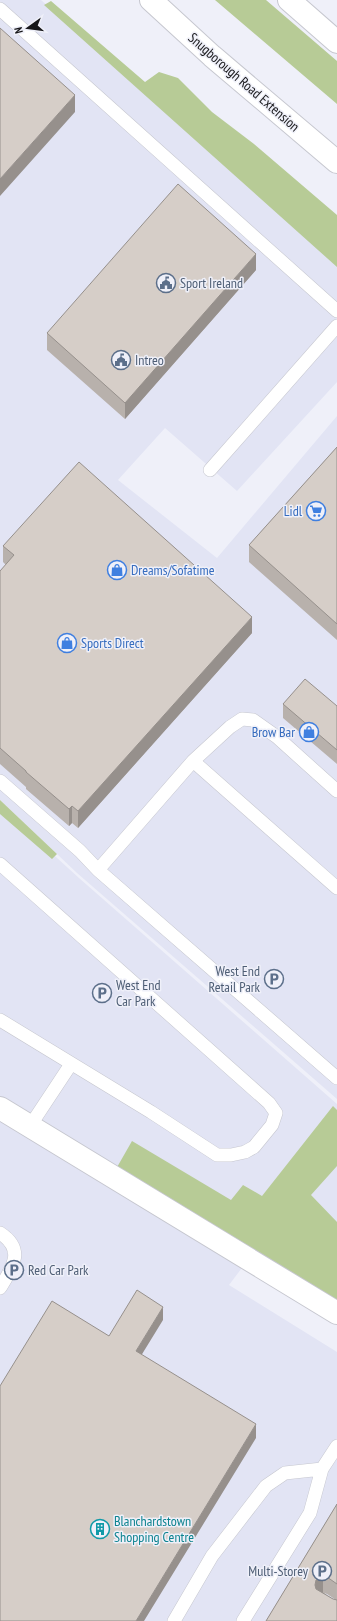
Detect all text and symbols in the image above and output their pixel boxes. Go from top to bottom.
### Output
north arrow [8,8,48,48]
text: N [11,26,26,35]
street label: Snugborough Road Extension [185,29,303,135]
public building icon: Sport Ireland [155,272,177,294]
place label: Sport Ireland [180,274,243,292]
public building icon: Intreo [110,349,132,371]
place label: Intreo [135,351,164,369]
supermarket icon: Lidl [305,500,327,522]
place label: Lidl [284,502,303,520]
shop icon: Dreams/Sofatime [106,559,128,581]
place label: Dreams/Sofatime [131,561,215,579]
shop icon: Sports Direct [56,632,78,654]
place label: Sports Direct [81,634,144,652]
shop icon: Brow Bar [298,721,320,743]
place label: Brow Bar [252,723,295,741]
place label: West End Retail Park [209,962,261,996]
parking icon: West End Retail Park [263,968,285,990]
place label: West End Car Park [116,976,160,1010]
parking icon: West End Car Park [91,982,113,1004]
parking icon: Red Car Park [3,1259,25,1281]
place label: Red Car Park [28,1261,89,1279]
place label: Blanchardstown Shopping Centre [114,1512,194,1546]
building icon: Blanchardstown Shopping Centre [89,1518,111,1540]
parking icon: Multi-Storey [311,1560,333,1582]
place label: Multi-Storey [248,1562,309,1580]

